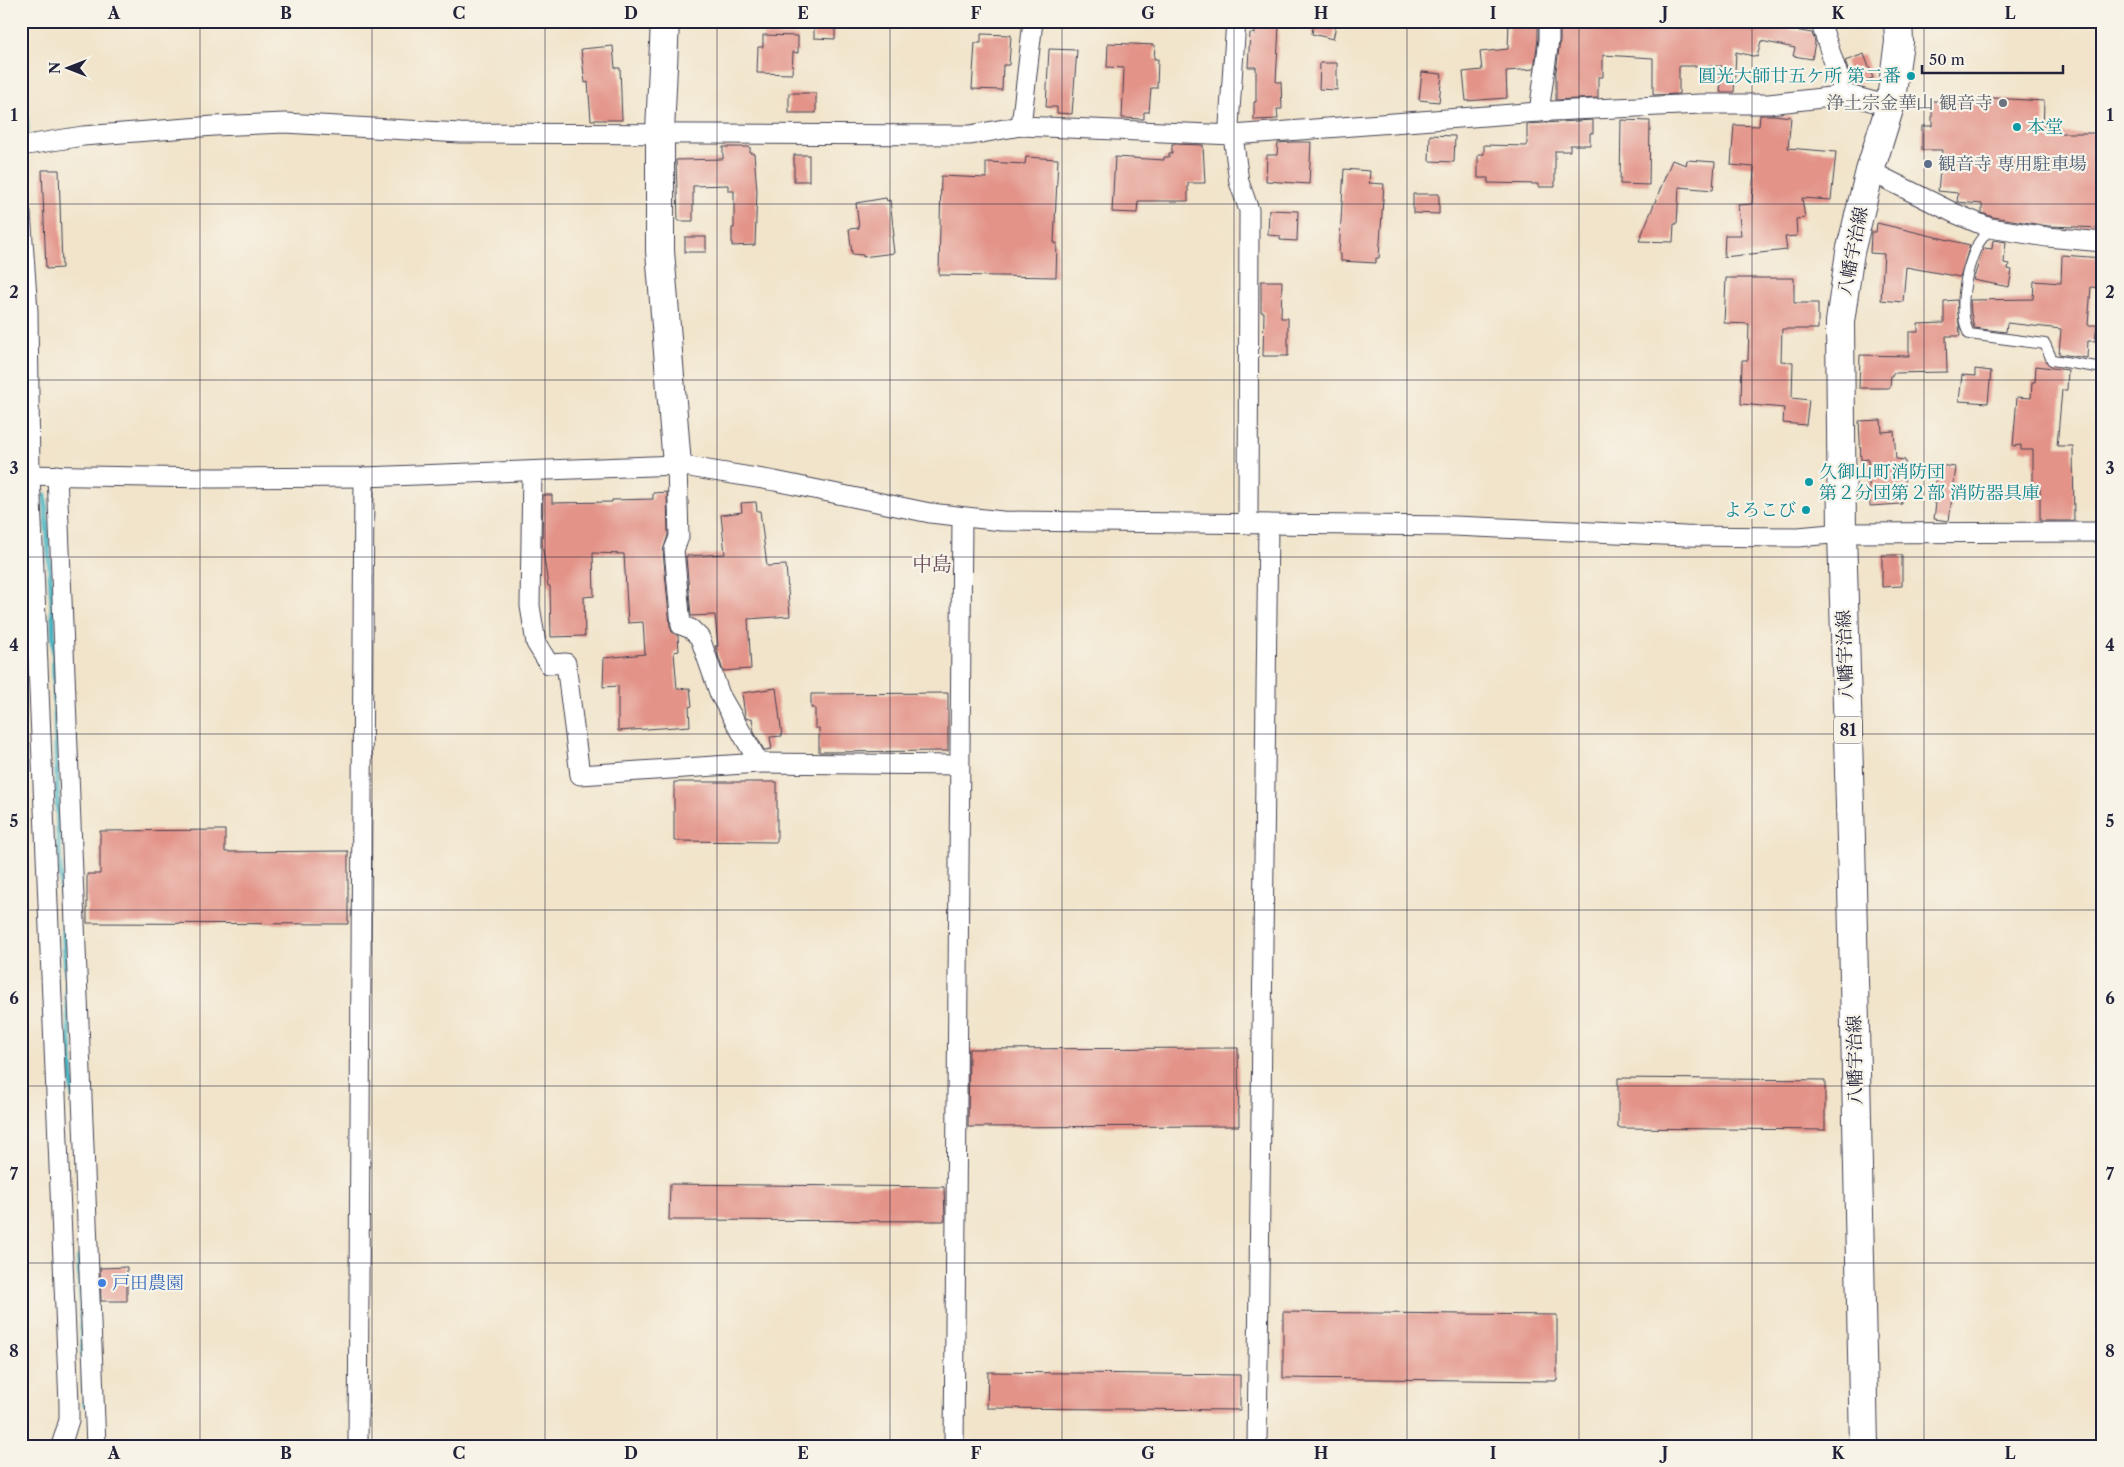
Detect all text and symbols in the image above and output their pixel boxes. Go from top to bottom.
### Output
text: A [107,3,121,23]
text: B [280,3,292,23]
text: C [453,3,465,23]
text: D [624,3,638,23]
text: E [797,3,809,23]
text: F [971,3,982,23]
text: G [1141,3,1155,23]
text: H [1314,3,1328,23]
text: I [1490,3,1497,23]
text: J [1659,3,1668,23]
text: K [1832,3,1846,23]
text: L [2004,3,2016,23]
north arrow [42,42,92,92]
scale bar [1922,42,2063,74]
text: 50 m [1929,50,1965,69]
text: N [46,62,64,74]
place label: 圓光大師廿五ケ所 第二番 [1698,65,1901,87]
marker: 圓光大師廿五ケ所 第二番 [1905,70,1917,82]
place label: 浄土宗金華山 観音寺 [1826,92,1993,114]
marker: 浄土宗金華山 観音寺 [1997,97,2009,109]
text: 1 [10,105,18,125]
text: 1 [2106,105,2114,125]
place label: 本堂 [2027,116,2063,138]
marker: 本堂 [2011,121,2023,133]
place label: 観音寺 専用駐車場 [1938,153,2087,175]
marker: 観音寺 専用駐車場 [1922,158,1934,170]
street label: 八幡宇治線 [1834,205,1872,297]
text: 2 [9,282,19,302]
text: 2 [2105,282,2115,302]
text: 3 [9,458,19,478]
text: 3 [2105,458,2115,478]
place label: 久御山町消防団 第２分団第２部 消防器具庫 [1819,461,2040,504]
marker: 久御山町消防団 第２分団第２部 消防器具庫 [1803,476,1815,488]
place label: よろこび [1724,499,1796,521]
marker: よろこび [1800,504,1812,516]
district label: 中島 [912,552,952,576]
street label: 八幡宇治線 [1832,610,1858,700]
text: 4 [9,635,19,655]
text: 4 [2105,635,2115,655]
road number: 81 [1834,716,1862,744]
text: 5 [10,811,19,831]
text: 5 [2106,811,2115,831]
text: 6 [9,988,19,1008]
text: 6 [2105,988,2115,1008]
street label: 八幡宇治線 [1843,1015,1867,1105]
text: 7 [10,1164,19,1184]
text: 7 [2106,1164,2115,1184]
place label: 戸田農園 [112,1272,184,1294]
marker: 戸田農園 [96,1277,108,1289]
text: 8 [9,1341,19,1361]
text: 8 [2105,1341,2115,1361]
text: A [107,1443,121,1463]
text: B [280,1443,292,1463]
text: C [453,1443,465,1463]
text: D [624,1443,638,1463]
text: E [797,1443,809,1463]
text: F [971,1443,982,1463]
text: G [1141,1443,1155,1463]
text: H [1314,1443,1328,1463]
text: I [1490,1443,1497,1463]
text: J [1659,1443,1668,1463]
text: K [1832,1443,1846,1463]
text: L [2004,1443,2016,1463]

